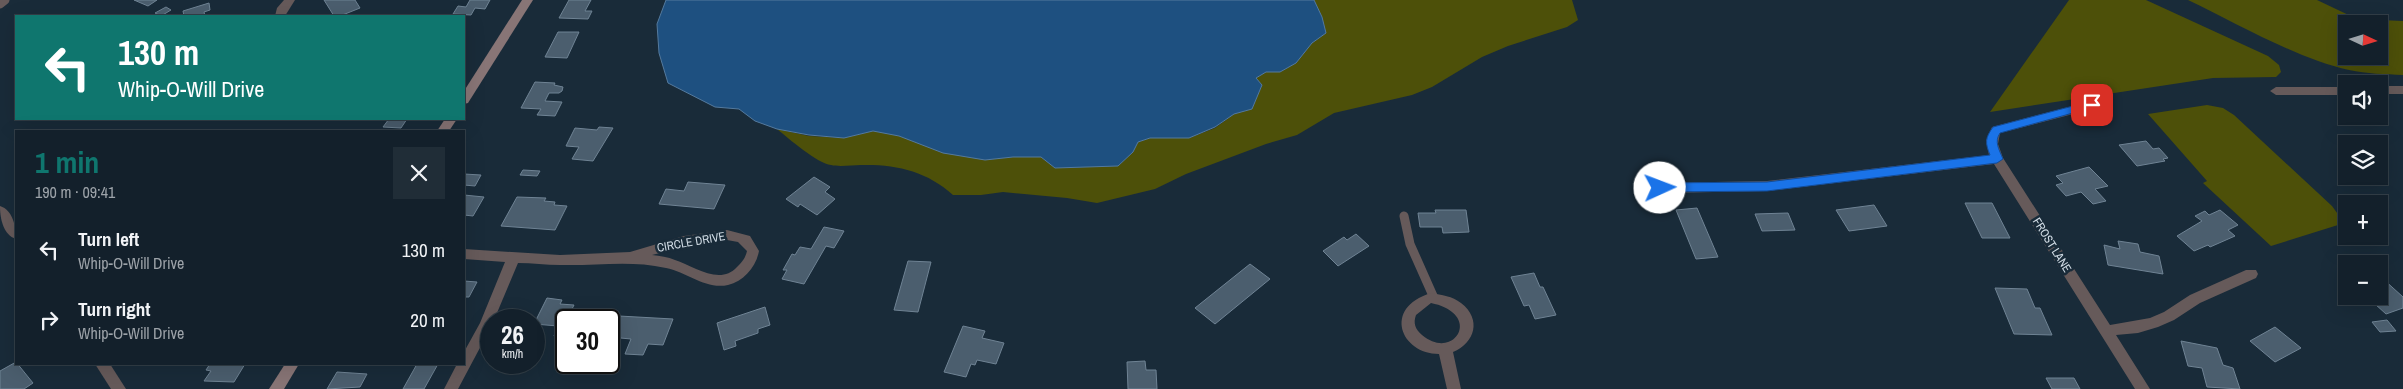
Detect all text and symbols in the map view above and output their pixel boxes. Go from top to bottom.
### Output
north arrow [2338,15,2388,65]
map controls [2338,15,2388,305]
text: 130 m [118,29,199,76]
icon: left [35,35,100,100]
text: Whip-O-Will Drive [118,74,264,104]
button: sound [2338,75,2388,125]
pin [2071,84,2113,126]
icon: arrive [2078,91,2106,119]
button: layers [2338,135,2388,185]
text: 1 min [35,142,99,182]
button: close [393,147,445,199]
position arrow [1633,161,1685,213]
text: 190 m · 09:41 [35,181,115,203]
button: + [2338,195,2388,245]
street label: FROST LANE [2029,215,2075,275]
text: Turn left [78,226,139,252]
street label: CIRCLE DRIVE [656,228,726,256]
icon: left [35,236,63,264]
text: 130 m [402,237,445,263]
text: Whip-O-Will Drive [78,252,184,274]
button: − [2338,255,2388,305]
text: Turn right [78,296,150,322]
icon: right [35,306,63,334]
text: 20 m [410,307,445,333]
speed limit sign: 30 [555,309,620,374]
text: 26 [501,318,524,352]
text: Whip-O-Will Drive [78,322,184,344]
text: km/h [502,346,523,362]

